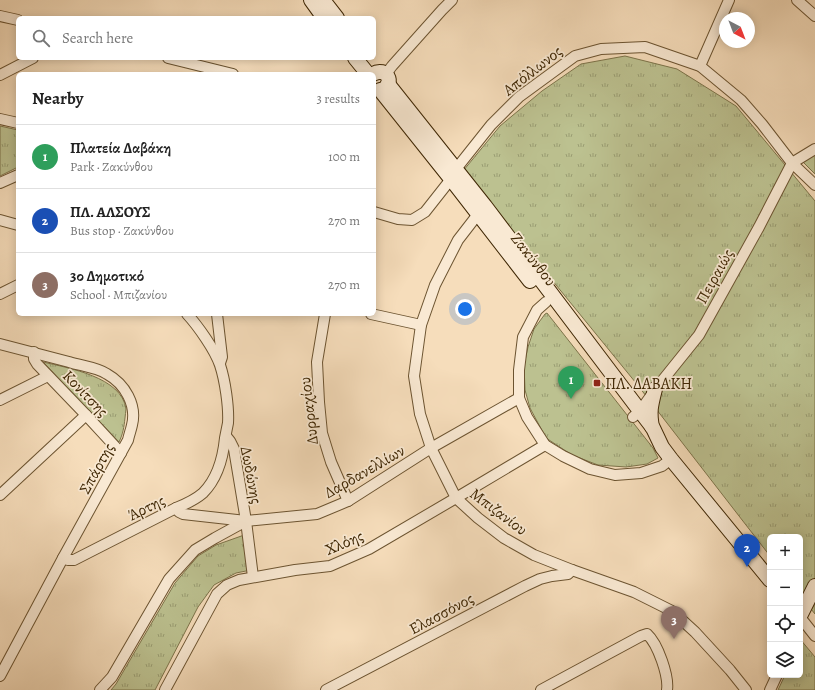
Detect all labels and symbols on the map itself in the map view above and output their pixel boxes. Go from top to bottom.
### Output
north arrow [719,12,755,48]
street label: Απόλλωνος [498,41,567,102]
street label: Ζακύνθου [505,228,561,291]
street label: Πειραιώς [691,245,739,308]
your location [455,299,475,319]
street label: Κονίτσης [57,365,113,422]
pin: 1 [558,366,584,399]
place label: ΠΛ. ΔΑΒΑΚΗ [605,373,692,395]
street label: Δυρραχίου [294,376,324,446]
marker: ΠΛ. ΔΑΒΑΚΗ [592,378,602,388]
street label: Σπάρτης [74,439,120,498]
street label: Δαρδανελλίων [320,440,409,504]
street label: Δωδώνης [235,445,267,506]
street label: Μπιζανίου [465,483,532,541]
street label: Άρτης [124,489,169,526]
street label: Χλόης [322,525,367,561]
pin: 2 [734,534,760,567]
street label: Ελασσόνος [405,588,478,640]
pin: 3 [661,606,687,639]

